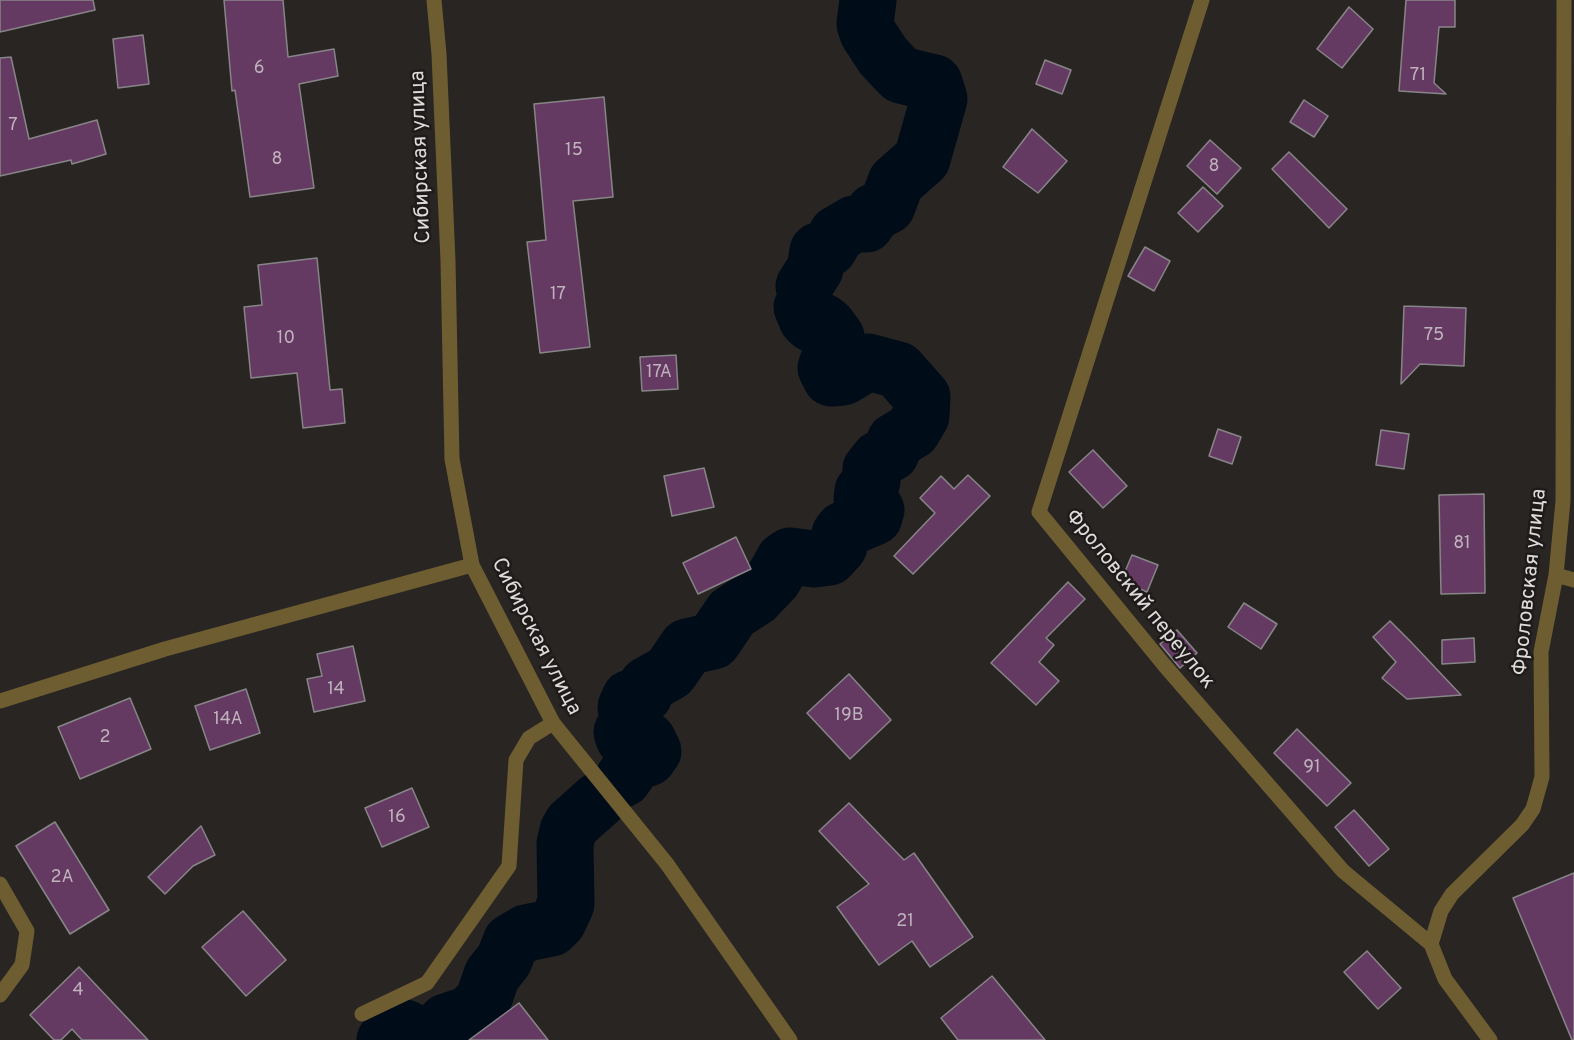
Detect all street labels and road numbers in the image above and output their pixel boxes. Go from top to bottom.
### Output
street label: Сибирская улица [406,70,438,244]
street label: Фроловская улица [1509,487,1553,677]
street label: Фроловский переулок [1059,505,1219,695]
street label: Сибирская улица [484,554,586,720]

